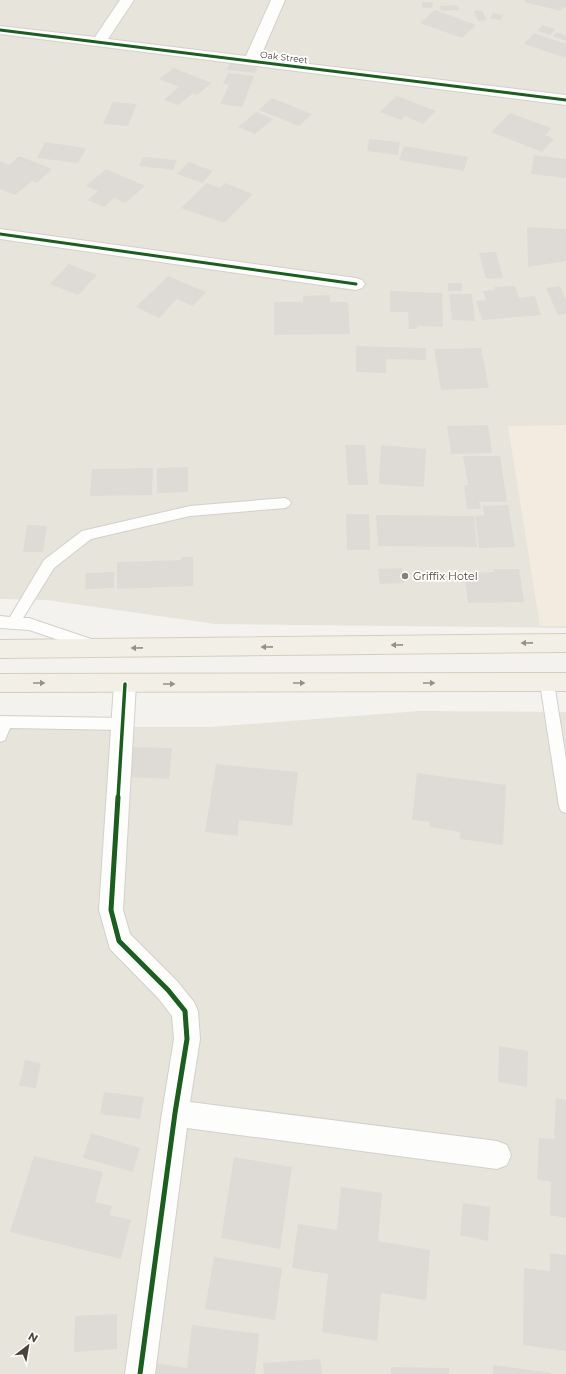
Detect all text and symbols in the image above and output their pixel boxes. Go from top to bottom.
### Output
street label: Oak Street [260,49,309,65]
place label: Griffix Hotel [413,569,478,583]
marker: Griffix Hotel [400,571,410,581]
one-way arrow [520,640,533,646]
one-way arrow [390,642,403,648]
one-way arrow [260,644,273,650]
one-way arrow [130,645,143,651]
one-way arrow [33,680,46,686]
one-way arrow [293,680,306,686]
one-way arrow [423,680,436,686]
one-way arrow [163,681,176,687]
north arrow [8,1326,48,1366]
text: N [26,1329,41,1346]

